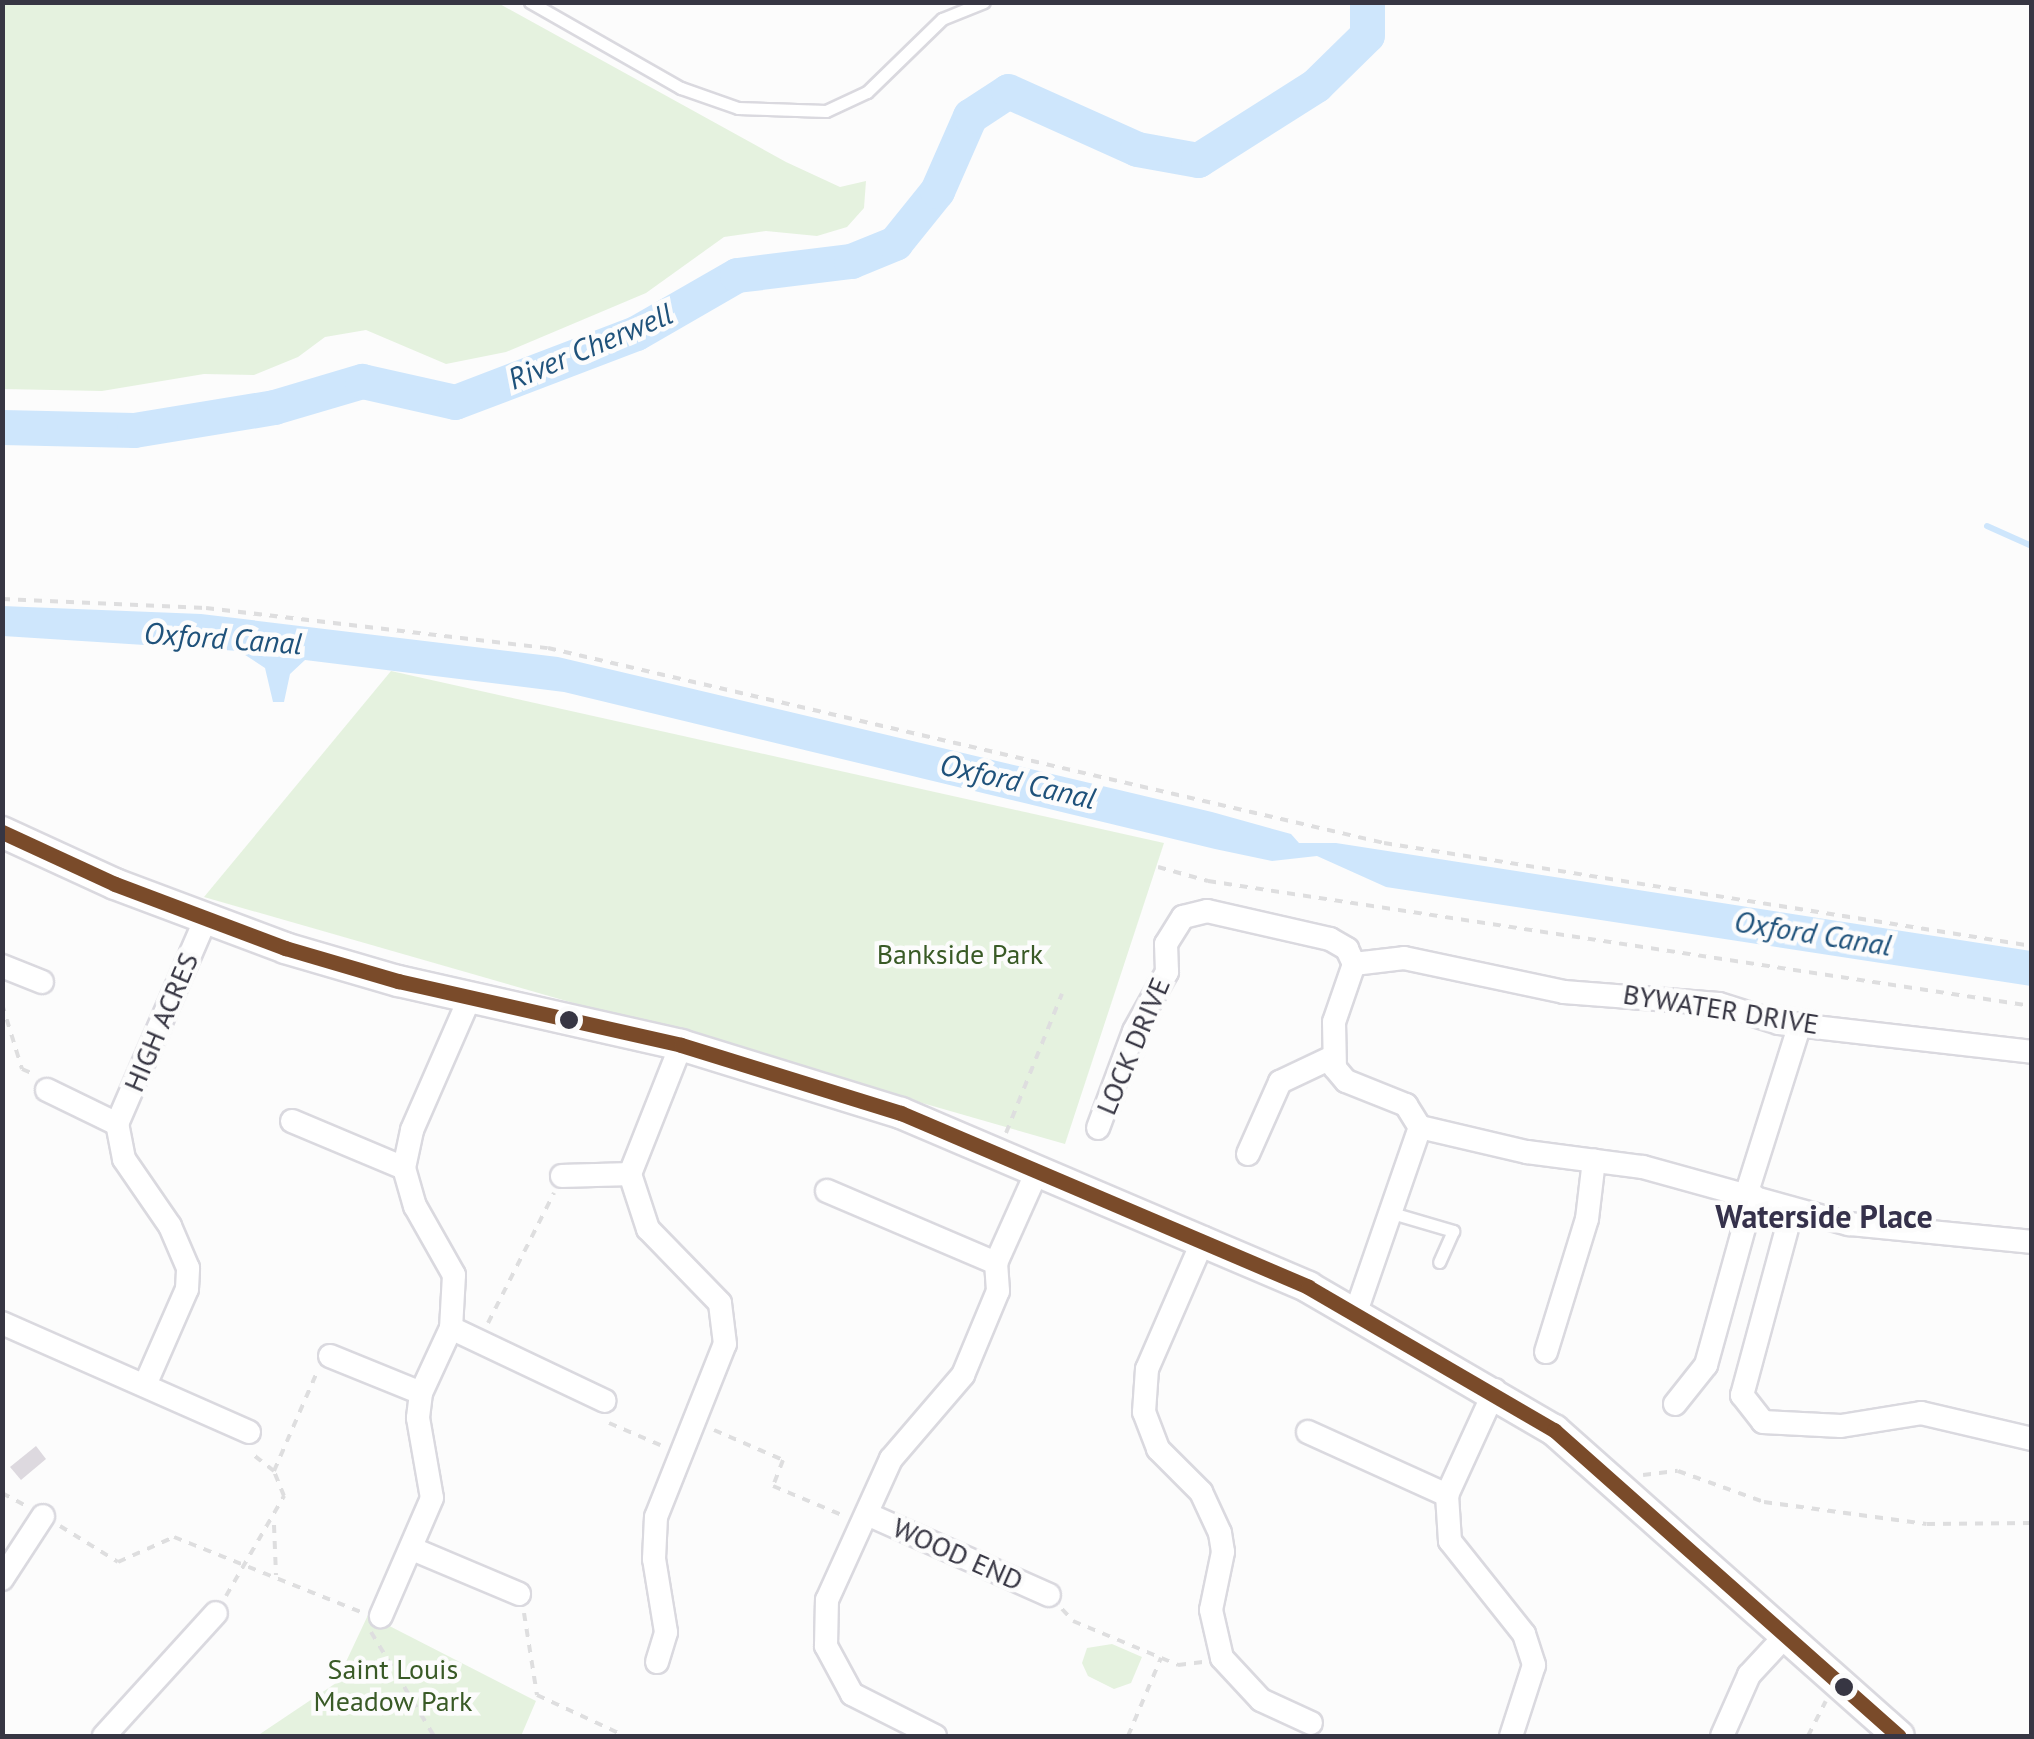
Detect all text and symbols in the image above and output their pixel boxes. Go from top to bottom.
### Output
water label: River Cherwell [502,295,678,397]
water label: Oxford Canal [143,615,303,661]
water label: Oxford Canal [937,746,1099,816]
water label: Oxford Canal [1732,903,1894,963]
park label: Bankside Park [877,937,1043,971]
street label: HIGH ACRES [117,947,205,1097]
street label: LOCK DRIVE [1089,972,1177,1120]
street label: BYWATER DRIVE [1621,977,1821,1041]
unlabelled marker [559,1010,579,1030]
district label: Waterside Place [1715,1197,1933,1235]
street label: WOOD END [888,1510,1028,1598]
park label: Saint Louis Meadow Park [313,1652,473,1718]
unlabelled marker [1834,1677,1854,1697]

